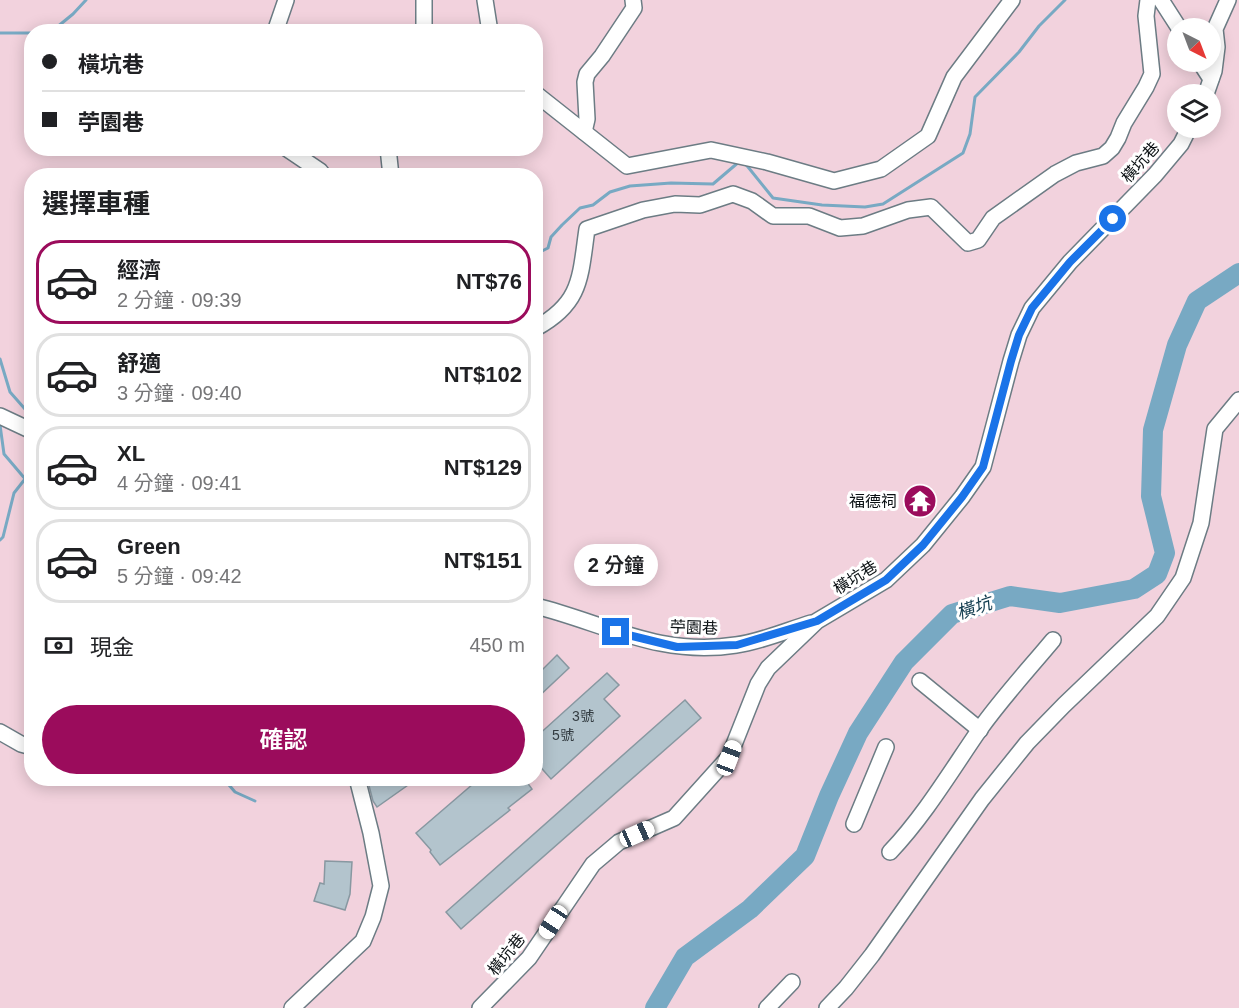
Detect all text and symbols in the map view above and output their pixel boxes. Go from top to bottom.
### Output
north arrow [1167,18,1221,72]
map controls [1167,18,1221,138]
text: 橫坑巷 [78,52,144,77]
button: layers [1167,84,1221,138]
text: 苧園巷 [78,110,144,135]
street label: 橫坑巷 [1118,139,1163,186]
text: 選擇車種 [42,189,150,219]
route start [1099,205,1126,232]
icon: car [45,255,99,309]
text: 經濟 [117,258,161,283]
text: NT$76 [456,269,522,294]
text: 2 分鐘 · 09:39 [117,289,242,311]
icon: car [45,348,99,402]
text: 舒適 [117,351,161,376]
text: NT$102 [444,362,522,387]
text: 3 分鐘 · 09:40 [117,382,242,404]
icon: car [45,441,99,495]
text: XL [117,441,145,466]
text: NT$129 [444,455,522,480]
text: 4 分鐘 · 09:41 [117,472,242,494]
temple icon: 福德祠 [902,483,938,519]
place label: 福德祠 [849,493,897,510]
icon: car [45,534,99,588]
text: Green [117,534,181,559]
callout: 2 分鐘 [574,545,658,587]
text: NT$151 [444,548,522,573]
text: 2 分鐘 [588,554,644,576]
street label: 橫坑巷 [830,557,880,597]
text: 5 分鐘 · 09:42 [117,565,242,587]
water label: 橫坑 [954,592,997,623]
route end [602,618,629,645]
street label: 苧園巷 [670,618,718,637]
icon: cash [42,629,75,662]
text: 450 m [469,634,525,656]
text: 現金 [90,635,134,660]
button: 確認 [42,705,525,774]
house number: 3號 [572,708,594,724]
house number: 5號 [552,727,574,743]
car [714,738,744,778]
car [617,818,657,850]
car [536,902,570,942]
street label: 橫坑巷 [485,930,528,978]

